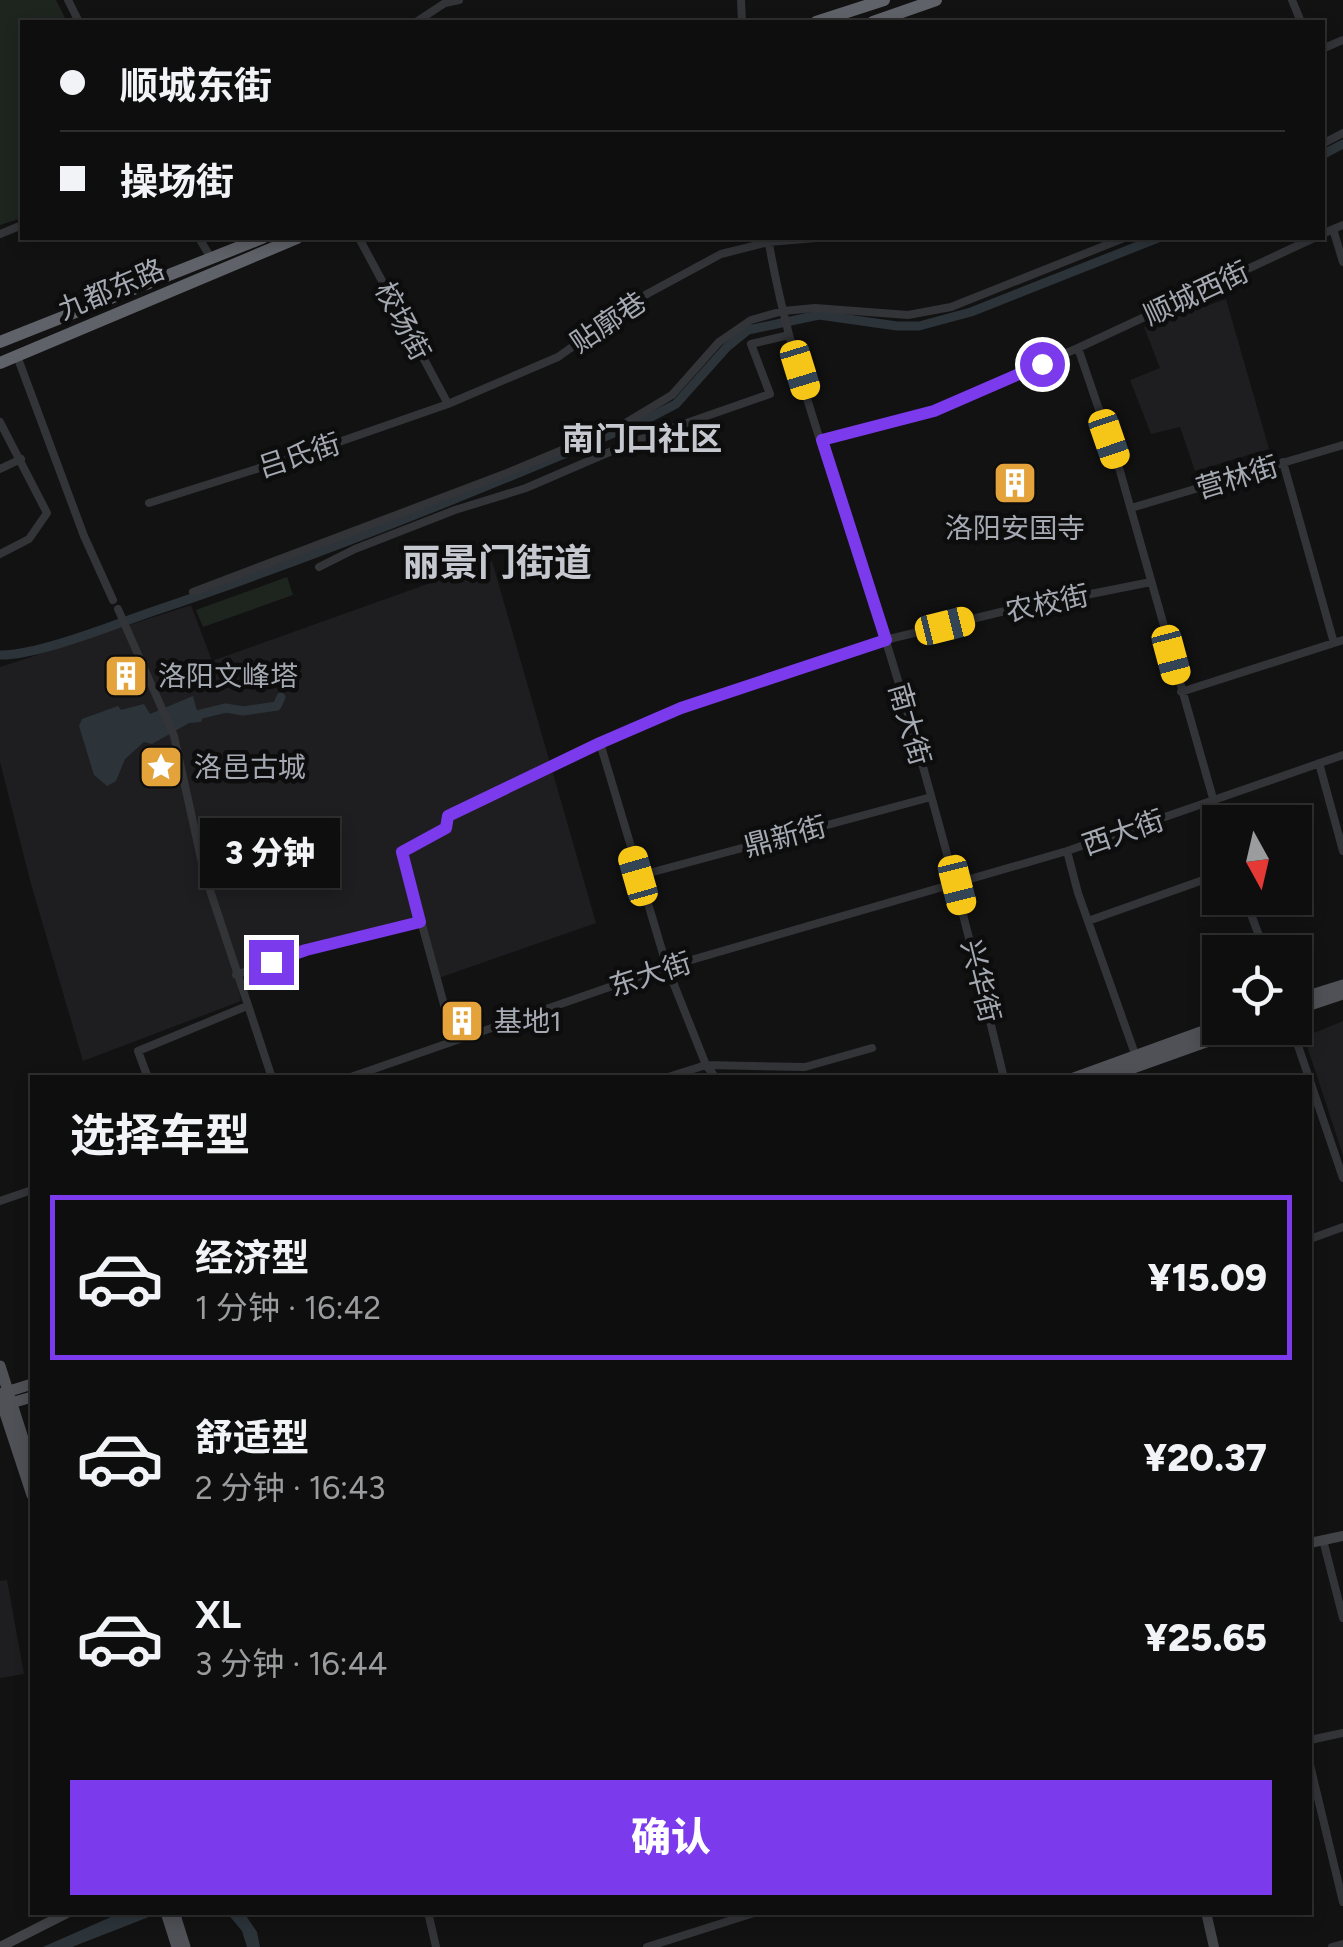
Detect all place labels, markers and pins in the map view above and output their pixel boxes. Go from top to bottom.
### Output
building icon: 洛阳安国寺 [992,460,1038,506]
place label: 洛阳安国寺 [945,511,1085,545]
building icon: 洛阳文峰塔 [103,653,149,699]
place label: 洛阳文峰塔 [158,659,298,693]
place icon: 洛邑古城 [138,744,184,790]
place label: 洛邑古城 [194,750,306,784]
building icon: 基地1 [439,998,485,1044]
place label: 基地1 [494,1004,562,1038]

